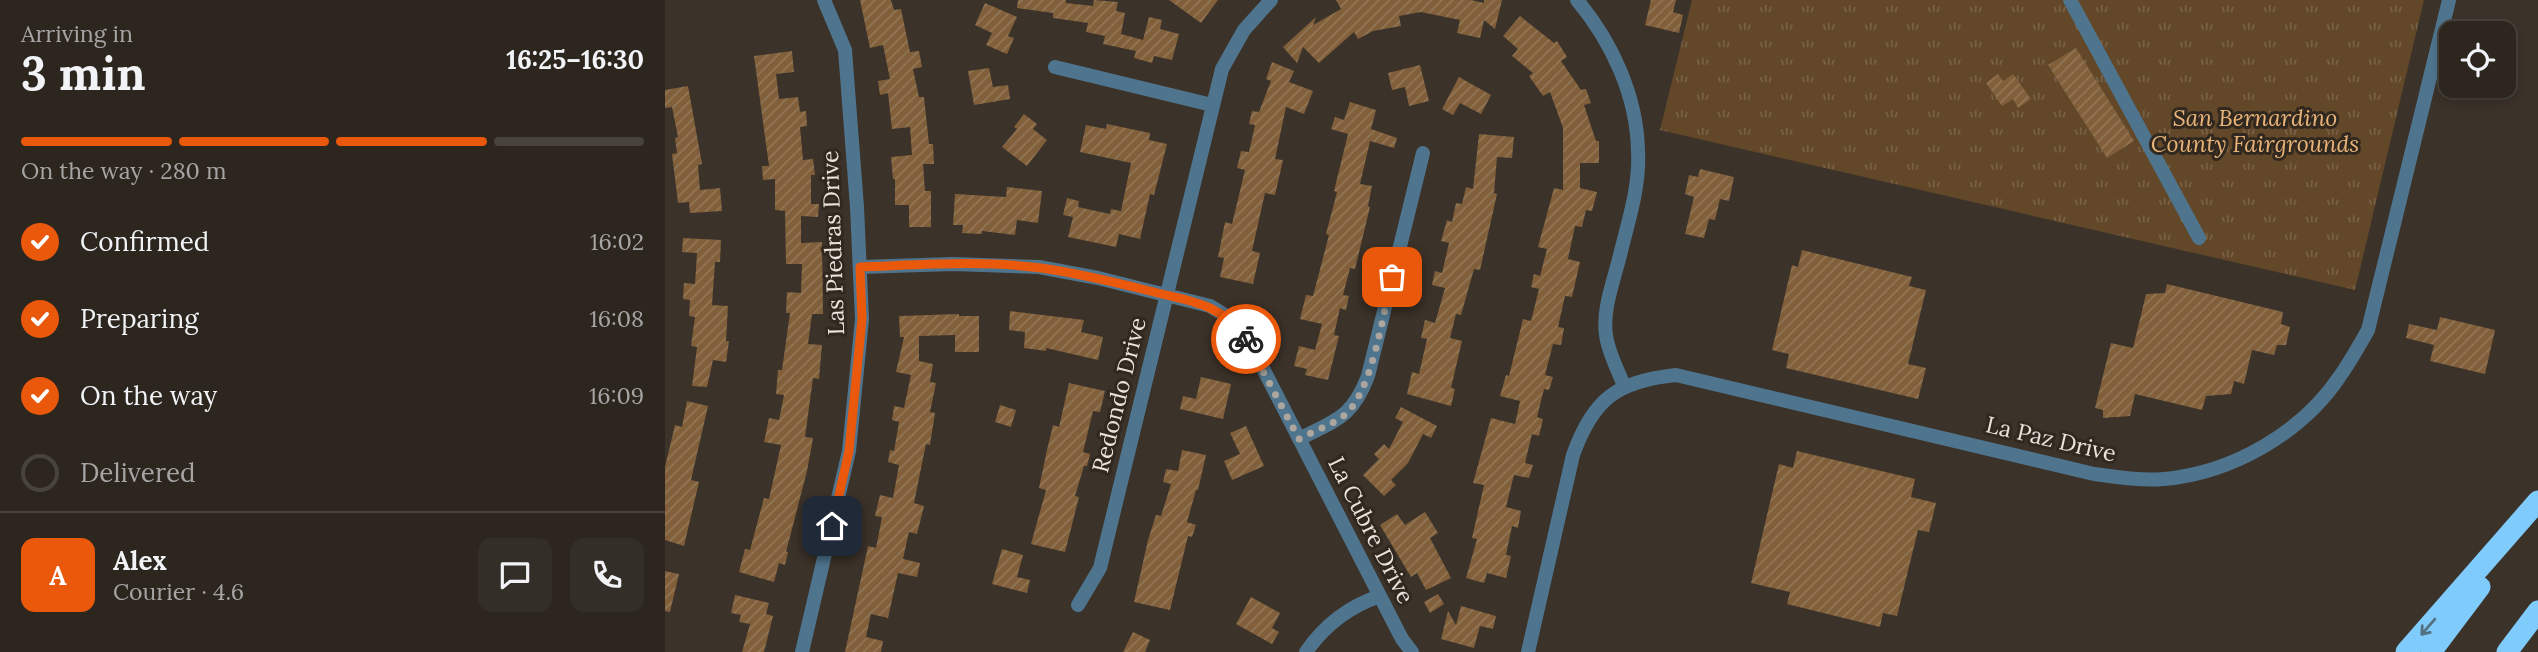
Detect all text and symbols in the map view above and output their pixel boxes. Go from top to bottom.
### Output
text: Arriving in [21,19,133,48]
map controls [2439,21,2516,98]
button: locate [2439,21,2516,98]
text: 16:25–16:30 [506,43,644,76]
text: 3 min [21,44,146,103]
park label: San Bernardino County Fairgrounds [2151,103,2359,158]
street label: Las Piedras Drive [815,150,850,336]
text: On the way · 280 m [21,156,226,185]
icon: check [21,223,59,261]
text: Confirmed [80,225,209,258]
text: 16:02 [590,227,644,256]
pin [1362,247,1422,307]
icon: bag [1373,258,1411,296]
icon: check [21,300,59,338]
text: Preparing [80,302,199,335]
text: 16:08 [589,304,644,333]
courier [1211,304,1281,374]
street label: Redondo Drive [1085,314,1152,475]
icon: bike [1227,320,1265,358]
icon: check [21,377,59,415]
text: On the way [80,379,217,412]
text: 16:09 [589,381,644,410]
street label: La Paz Drive [1983,409,2119,468]
street label: La Cubre Drive [1322,452,1421,608]
text: Delivered [80,456,196,489]
pin [802,496,862,556]
icon: home [813,507,851,545]
button: chat [478,538,552,612]
button: phone [570,538,644,612]
text: Alex [113,544,167,577]
text: A [49,559,67,592]
text: Courier · 4.6 [113,577,244,606]
one-way arrow [2421,617,2437,635]

